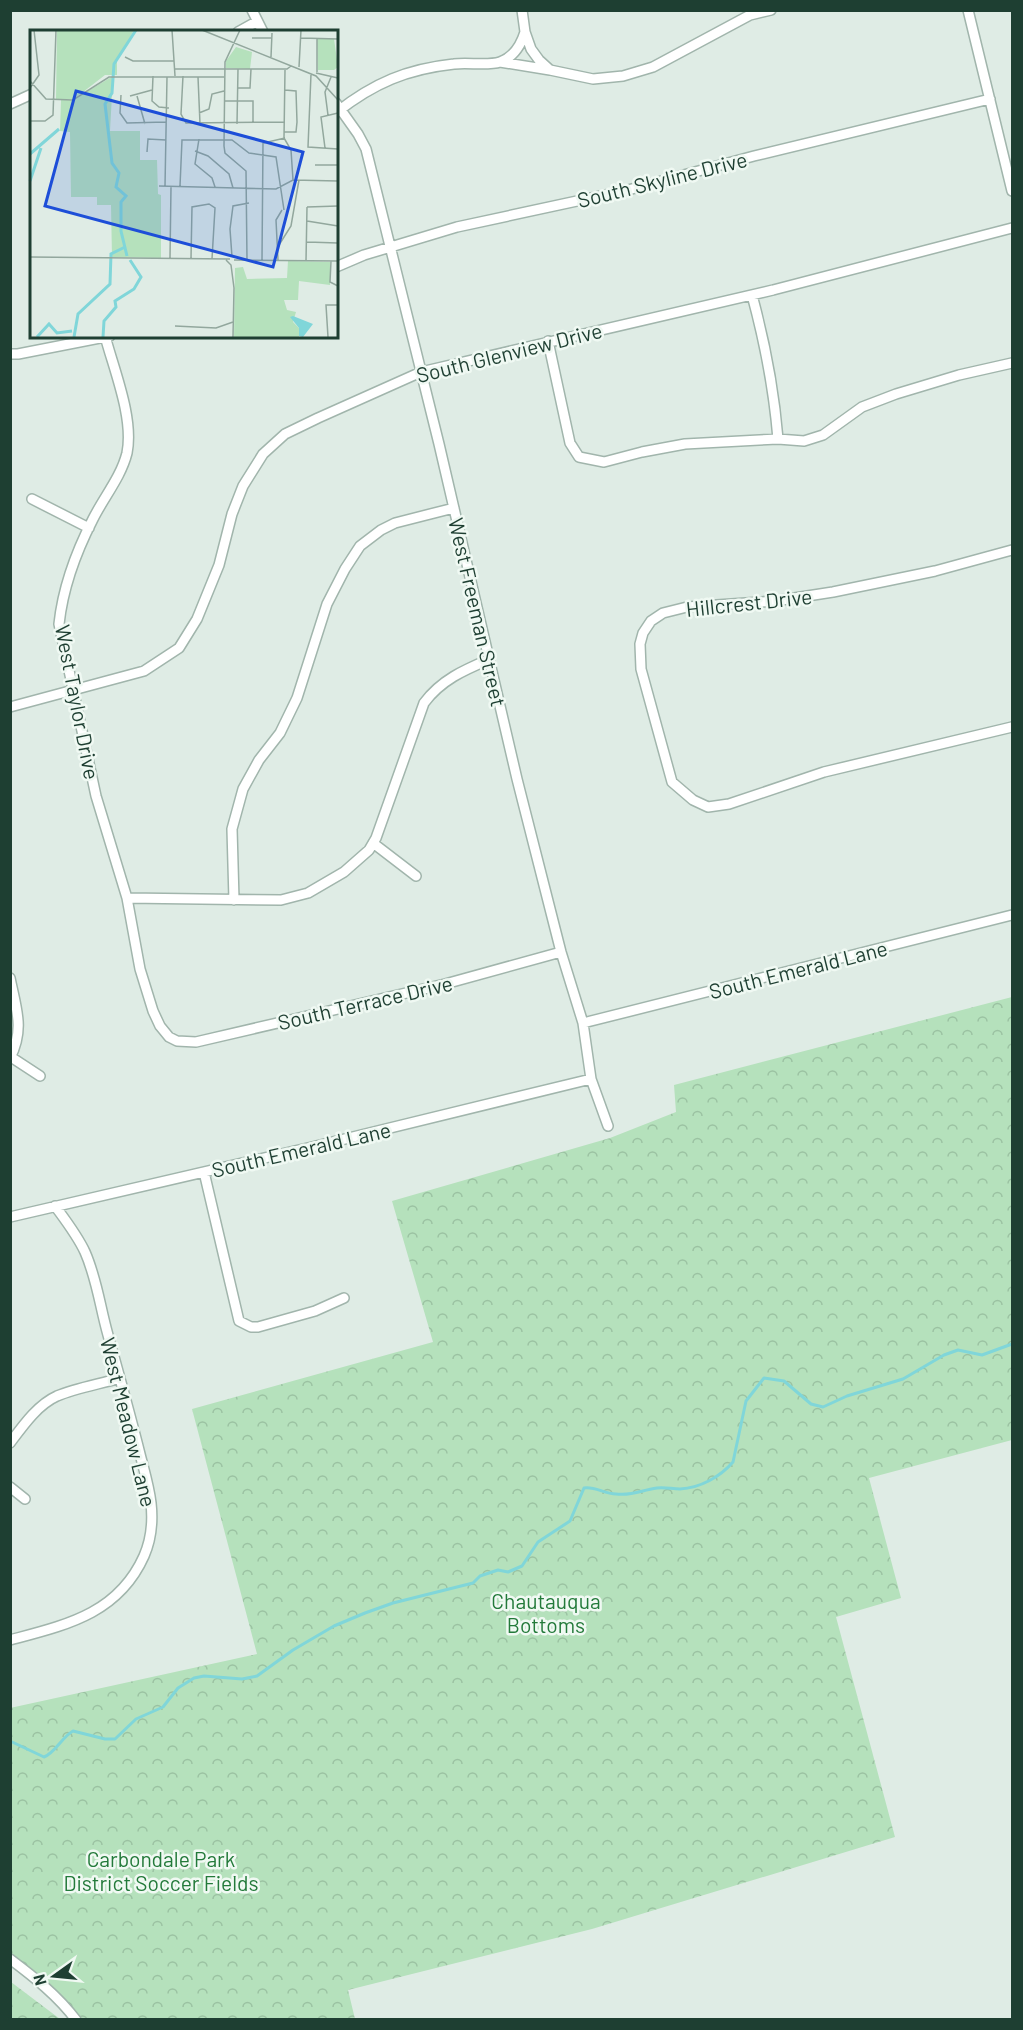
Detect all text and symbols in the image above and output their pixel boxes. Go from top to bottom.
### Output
inset map [30,30,338,338]
street label: South Skyline Drive [574,146,750,212]
street label: South Glenview Drive [414,317,604,387]
street label: West Freeman Street [444,515,512,709]
street label: Hillcrest Drive [685,583,813,621]
street label: West Taylor Drive [51,622,105,782]
street label: South Emerald Lane [706,935,890,1003]
street label: South Terrace Drive [275,970,455,1034]
street label: South Emerald Lane [209,1116,393,1182]
street label: West Meadow Lane [96,1335,162,1509]
park label: Chautauqua Bottoms [491,1588,601,1637]
park label: Carbondale Park District Soccer Fields [63,1846,259,1895]
north arrow [24,1946,84,2006]
text: N [28,1972,50,1988]

